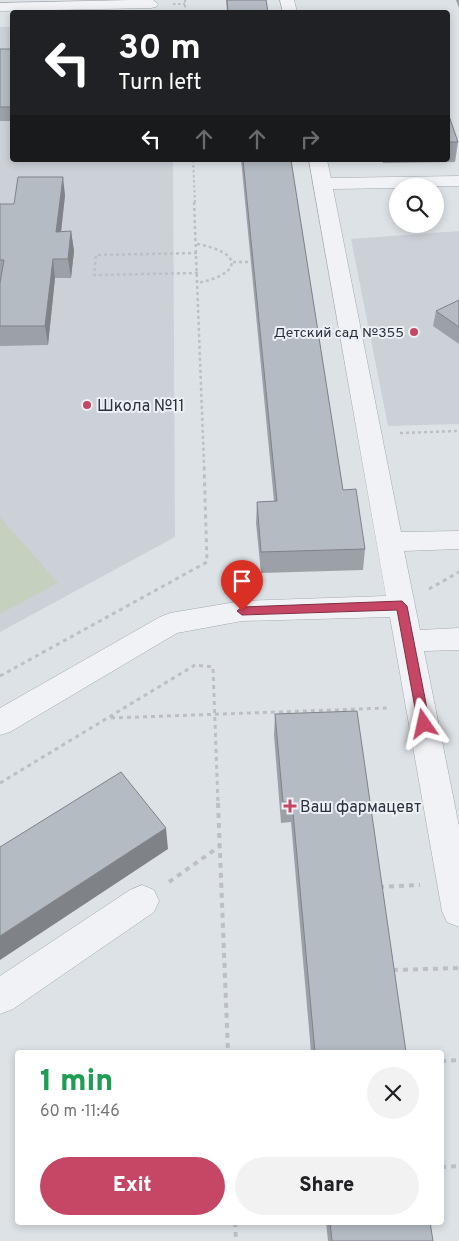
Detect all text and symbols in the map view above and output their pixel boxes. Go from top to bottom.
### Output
text: 30 m [118,27,201,71]
icon: left [35,30,100,95]
text: Turn left [118,70,201,97]
icon: left [137,125,165,153]
icon: ahead [190,125,218,153]
icon: ahead [243,125,271,153]
icon: right [296,125,324,153]
map controls [389,178,444,233]
button: search [389,178,444,233]
place label: Детский сад №355 [274,325,404,342]
marker: Детский сад №355 [408,326,420,338]
place label: Школа №11 [97,397,184,417]
marker: Школа №11 [81,399,93,411]
pin [221,560,263,611]
icon: arrive [228,567,256,595]
position arrow [397,697,449,749]
place label: Ваш фармацевт [300,798,421,818]
marker: Ваш фармацевт [284,800,296,812]
text: 1 min [40,1064,113,1101]
button: close [367,1067,419,1119]
text: 60 m · 11:46 [40,1102,120,1122]
button: Exit [40,1157,225,1215]
button: Share [235,1157,419,1215]

